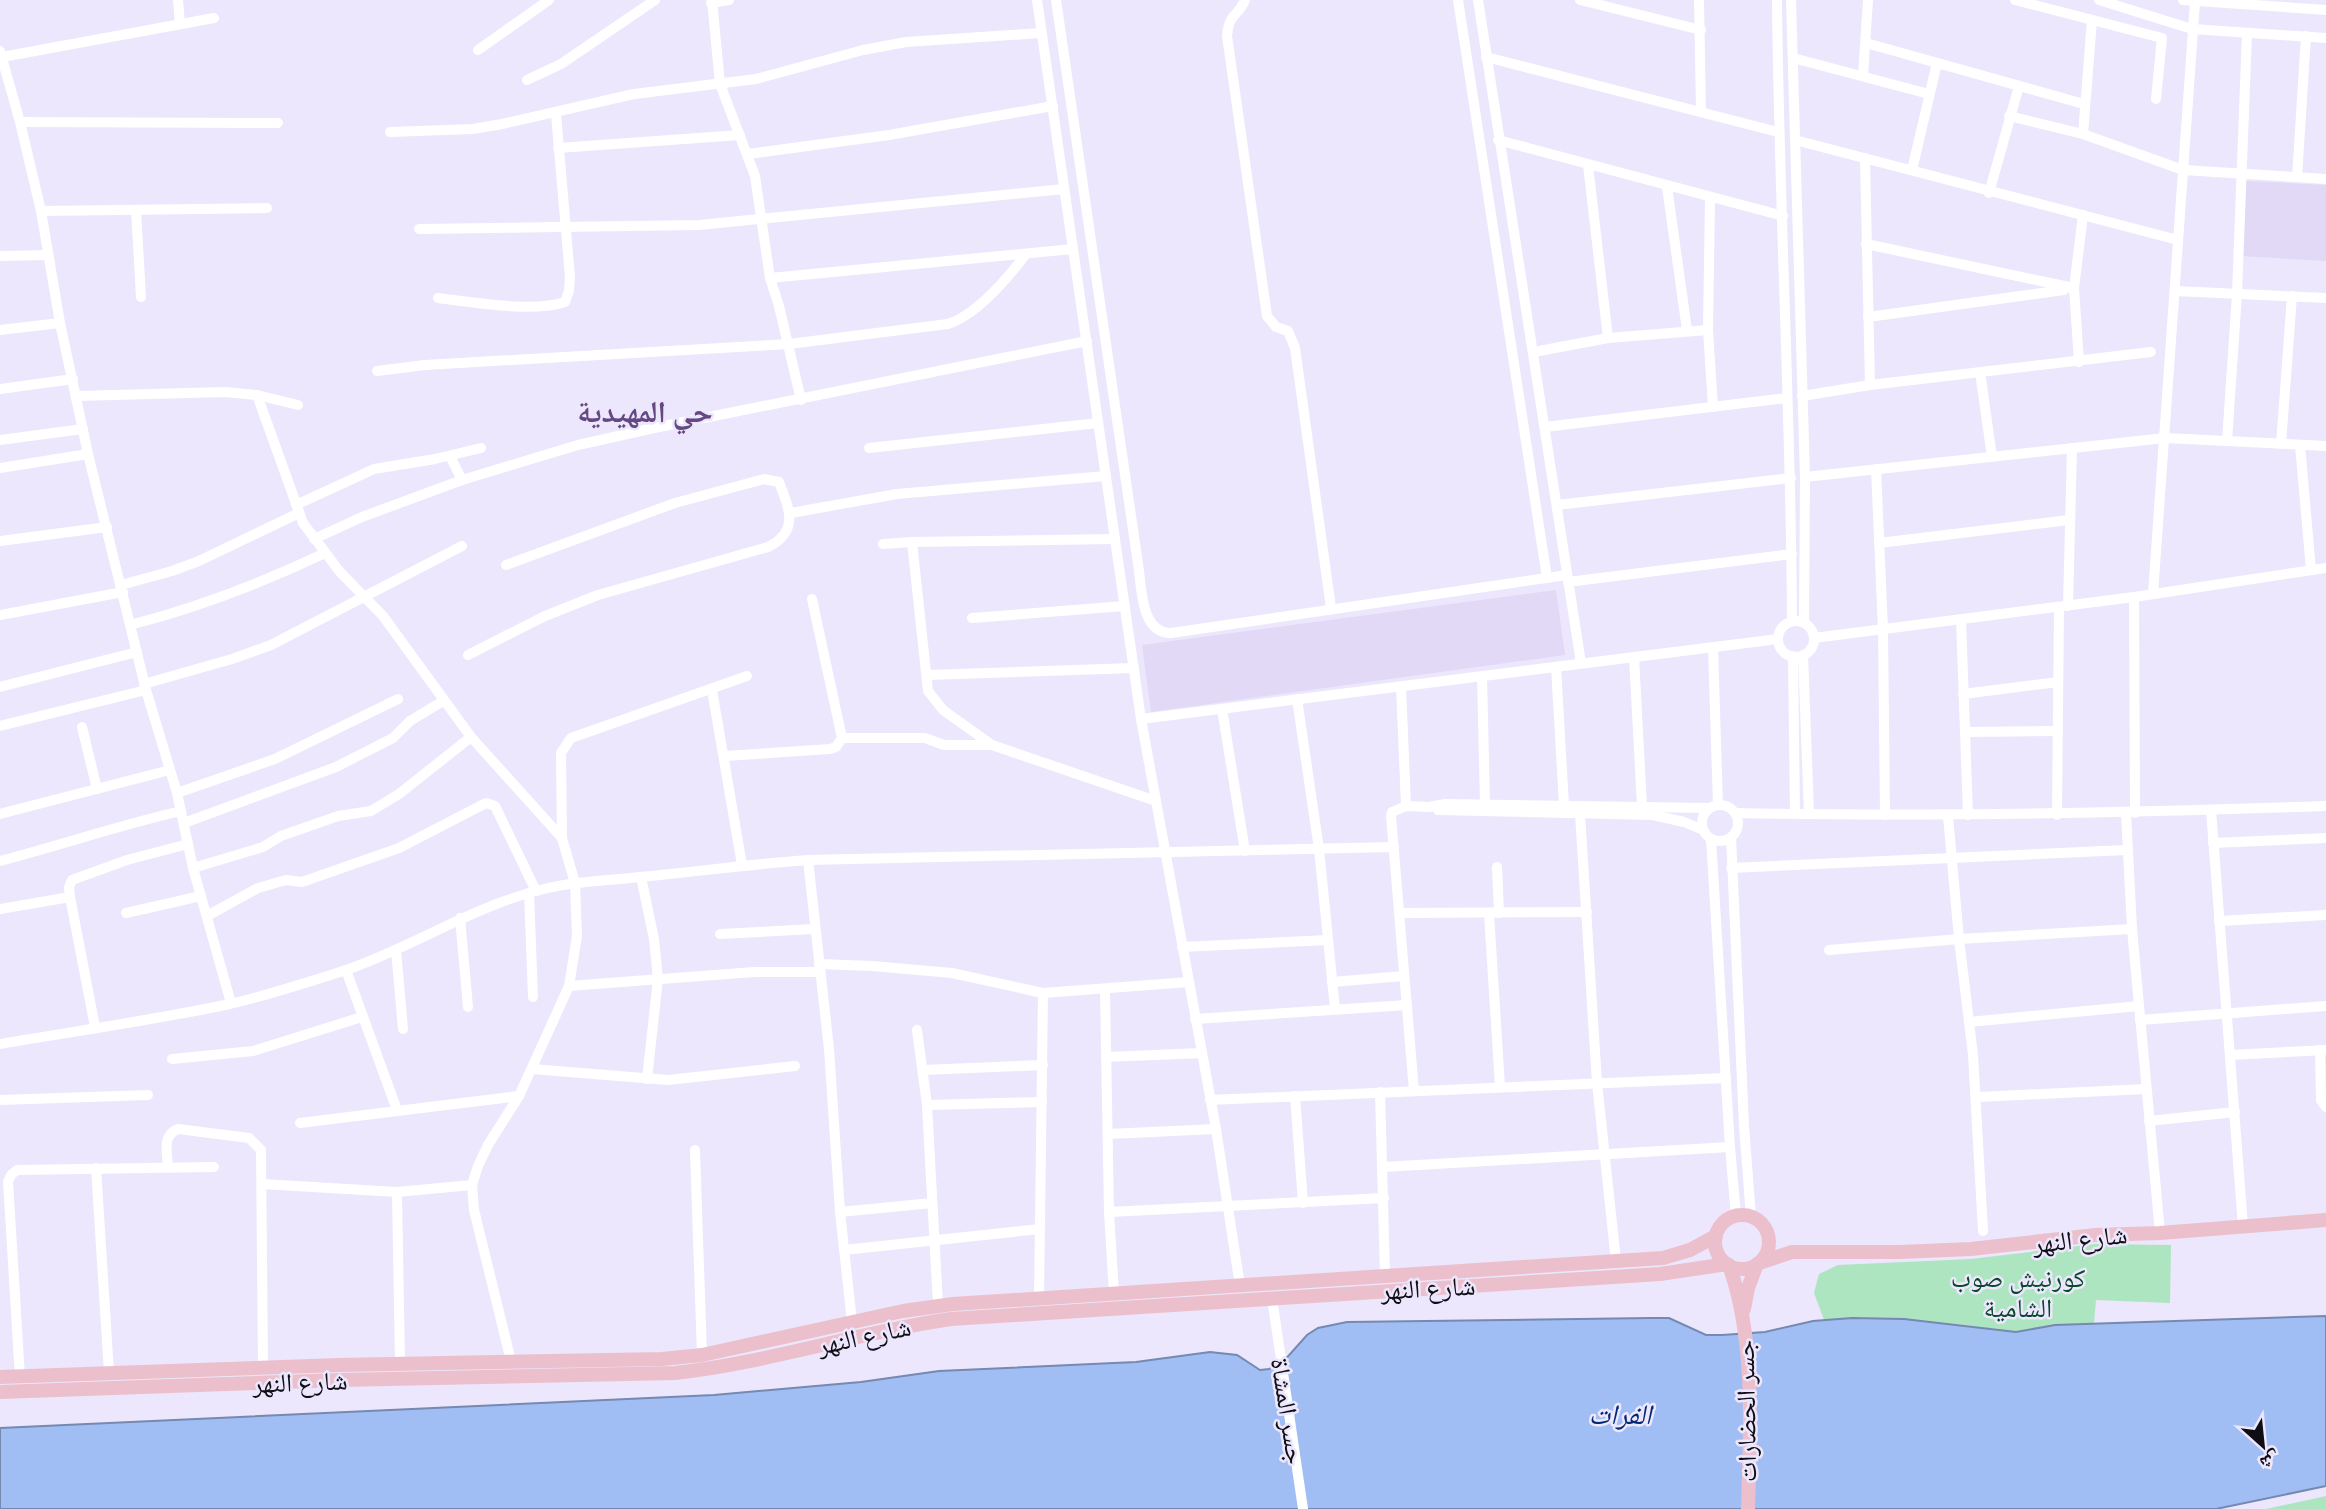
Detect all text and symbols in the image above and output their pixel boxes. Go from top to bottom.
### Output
district label: حي المهيدية [577,392,713,435]
street label: شارع النهر [2030,1217,2129,1260]
park label: كورنيش صوب الشامية [1951,1261,2085,1322]
street label: شارع النهر [1379,1269,1476,1307]
street label: شارع النهر [813,1310,914,1362]
street label: جسر الحضارات [1728,1340,1762,1482]
street label: جسر المشاة [1265,1356,1313,1466]
street label: شارع النهر [251,1363,348,1400]
water label: الفرات [1588,1396,1654,1430]
north arrow [2228,1411,2298,1481]
text: ش [2256,1446,2285,1476]

